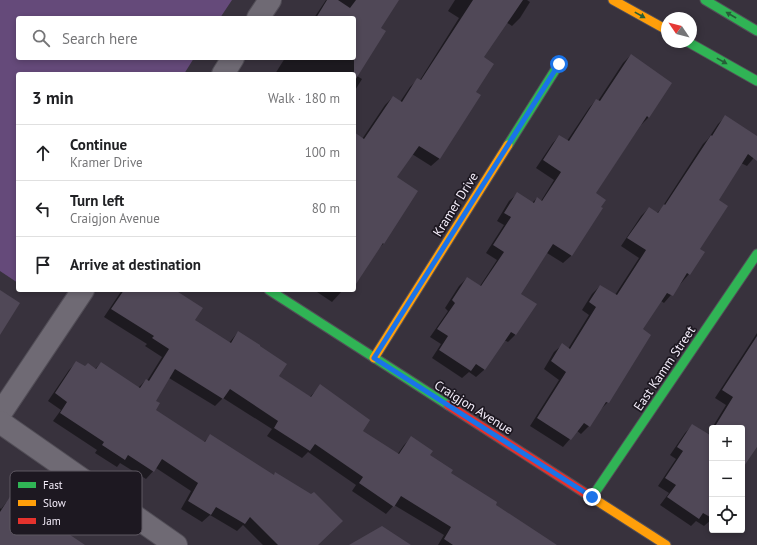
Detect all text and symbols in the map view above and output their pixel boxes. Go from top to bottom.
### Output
one-way arrow [634,12,646,19]
north arrow [661,12,697,48]
one-way arrow [725,12,737,19]
search box [16,16,356,60]
icon: search [30,27,52,49]
text: Search here [62,29,138,48]
route start [550,55,568,73]
one-way arrow [716,58,728,65]
text: 3 min [32,87,73,109]
text: Walk · 180 m [268,90,340,107]
text: Continue [70,135,127,154]
icon: ahead [32,142,54,164]
text: 100 m [305,144,340,161]
text: Kramer Drive [70,154,143,171]
street label: Kramer Drive [429,169,482,240]
text: Turn left [70,191,124,210]
icon: left [32,198,54,220]
text: 80 m [312,200,340,217]
text: Craigjon Avenue [70,210,160,227]
icon: arrive [32,254,54,276]
text: Arrive at destination [70,255,201,274]
street label: East Kamm Street [630,322,699,414]
street label: Craigjon Avenue [431,376,516,438]
map controls [709,425,745,533]
button: + [709,425,745,461]
button: − [709,461,745,497]
legend [10,471,142,535]
text: Fast [43,478,63,492]
route end [583,488,601,506]
text: Slow [43,496,66,510]
button: locate [709,497,745,533]
text: Jam [42,514,61,528]

